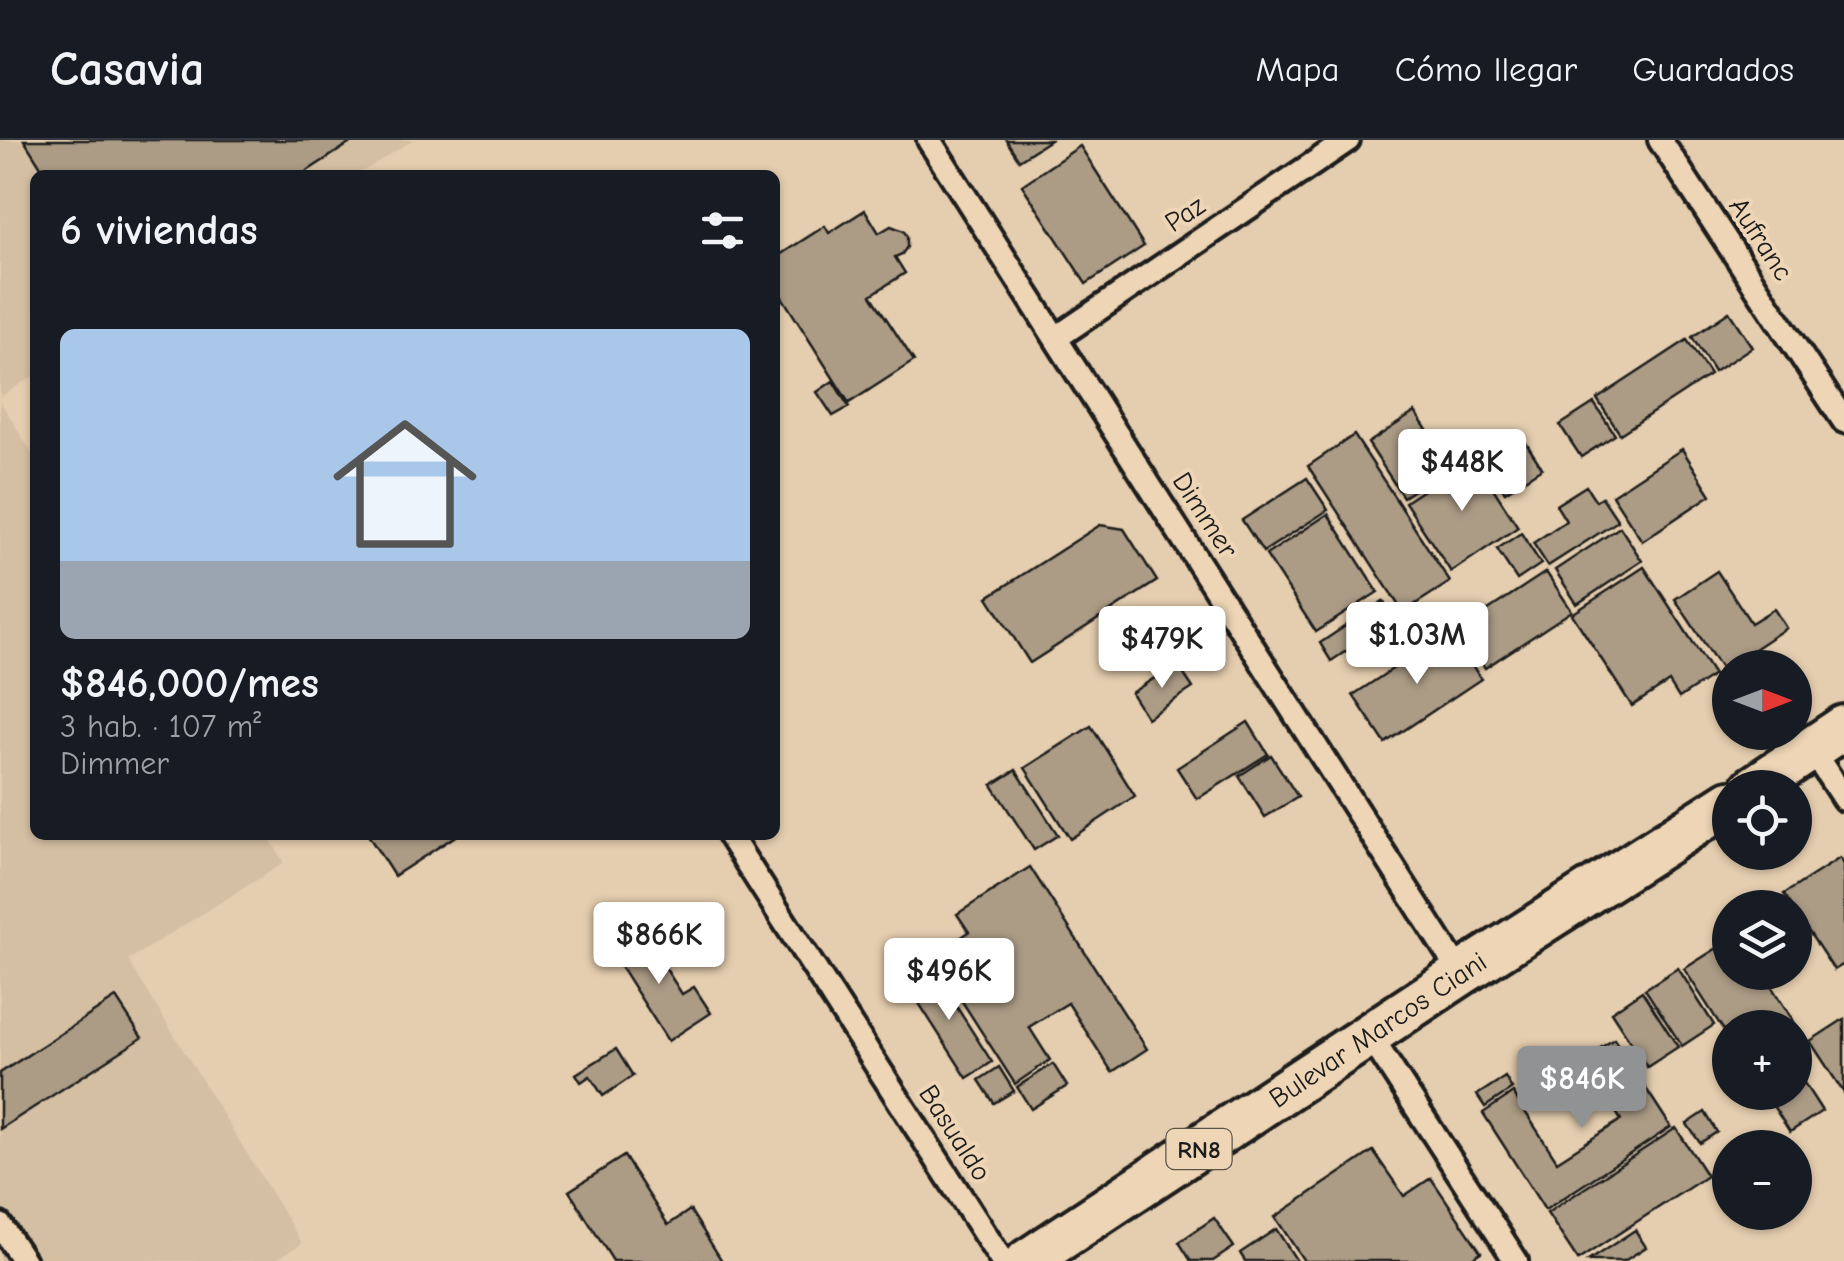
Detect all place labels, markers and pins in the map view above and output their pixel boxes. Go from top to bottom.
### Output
pin: $448K [1392,429,1532,514]
pin: $1.03M [1336,602,1498,687]
pin: $479K [1092,606,1232,691]
pin: $866K [589,902,729,987]
pin: $496K [879,938,1019,1023]
pin: $846K [1512,1046,1652,1131]

